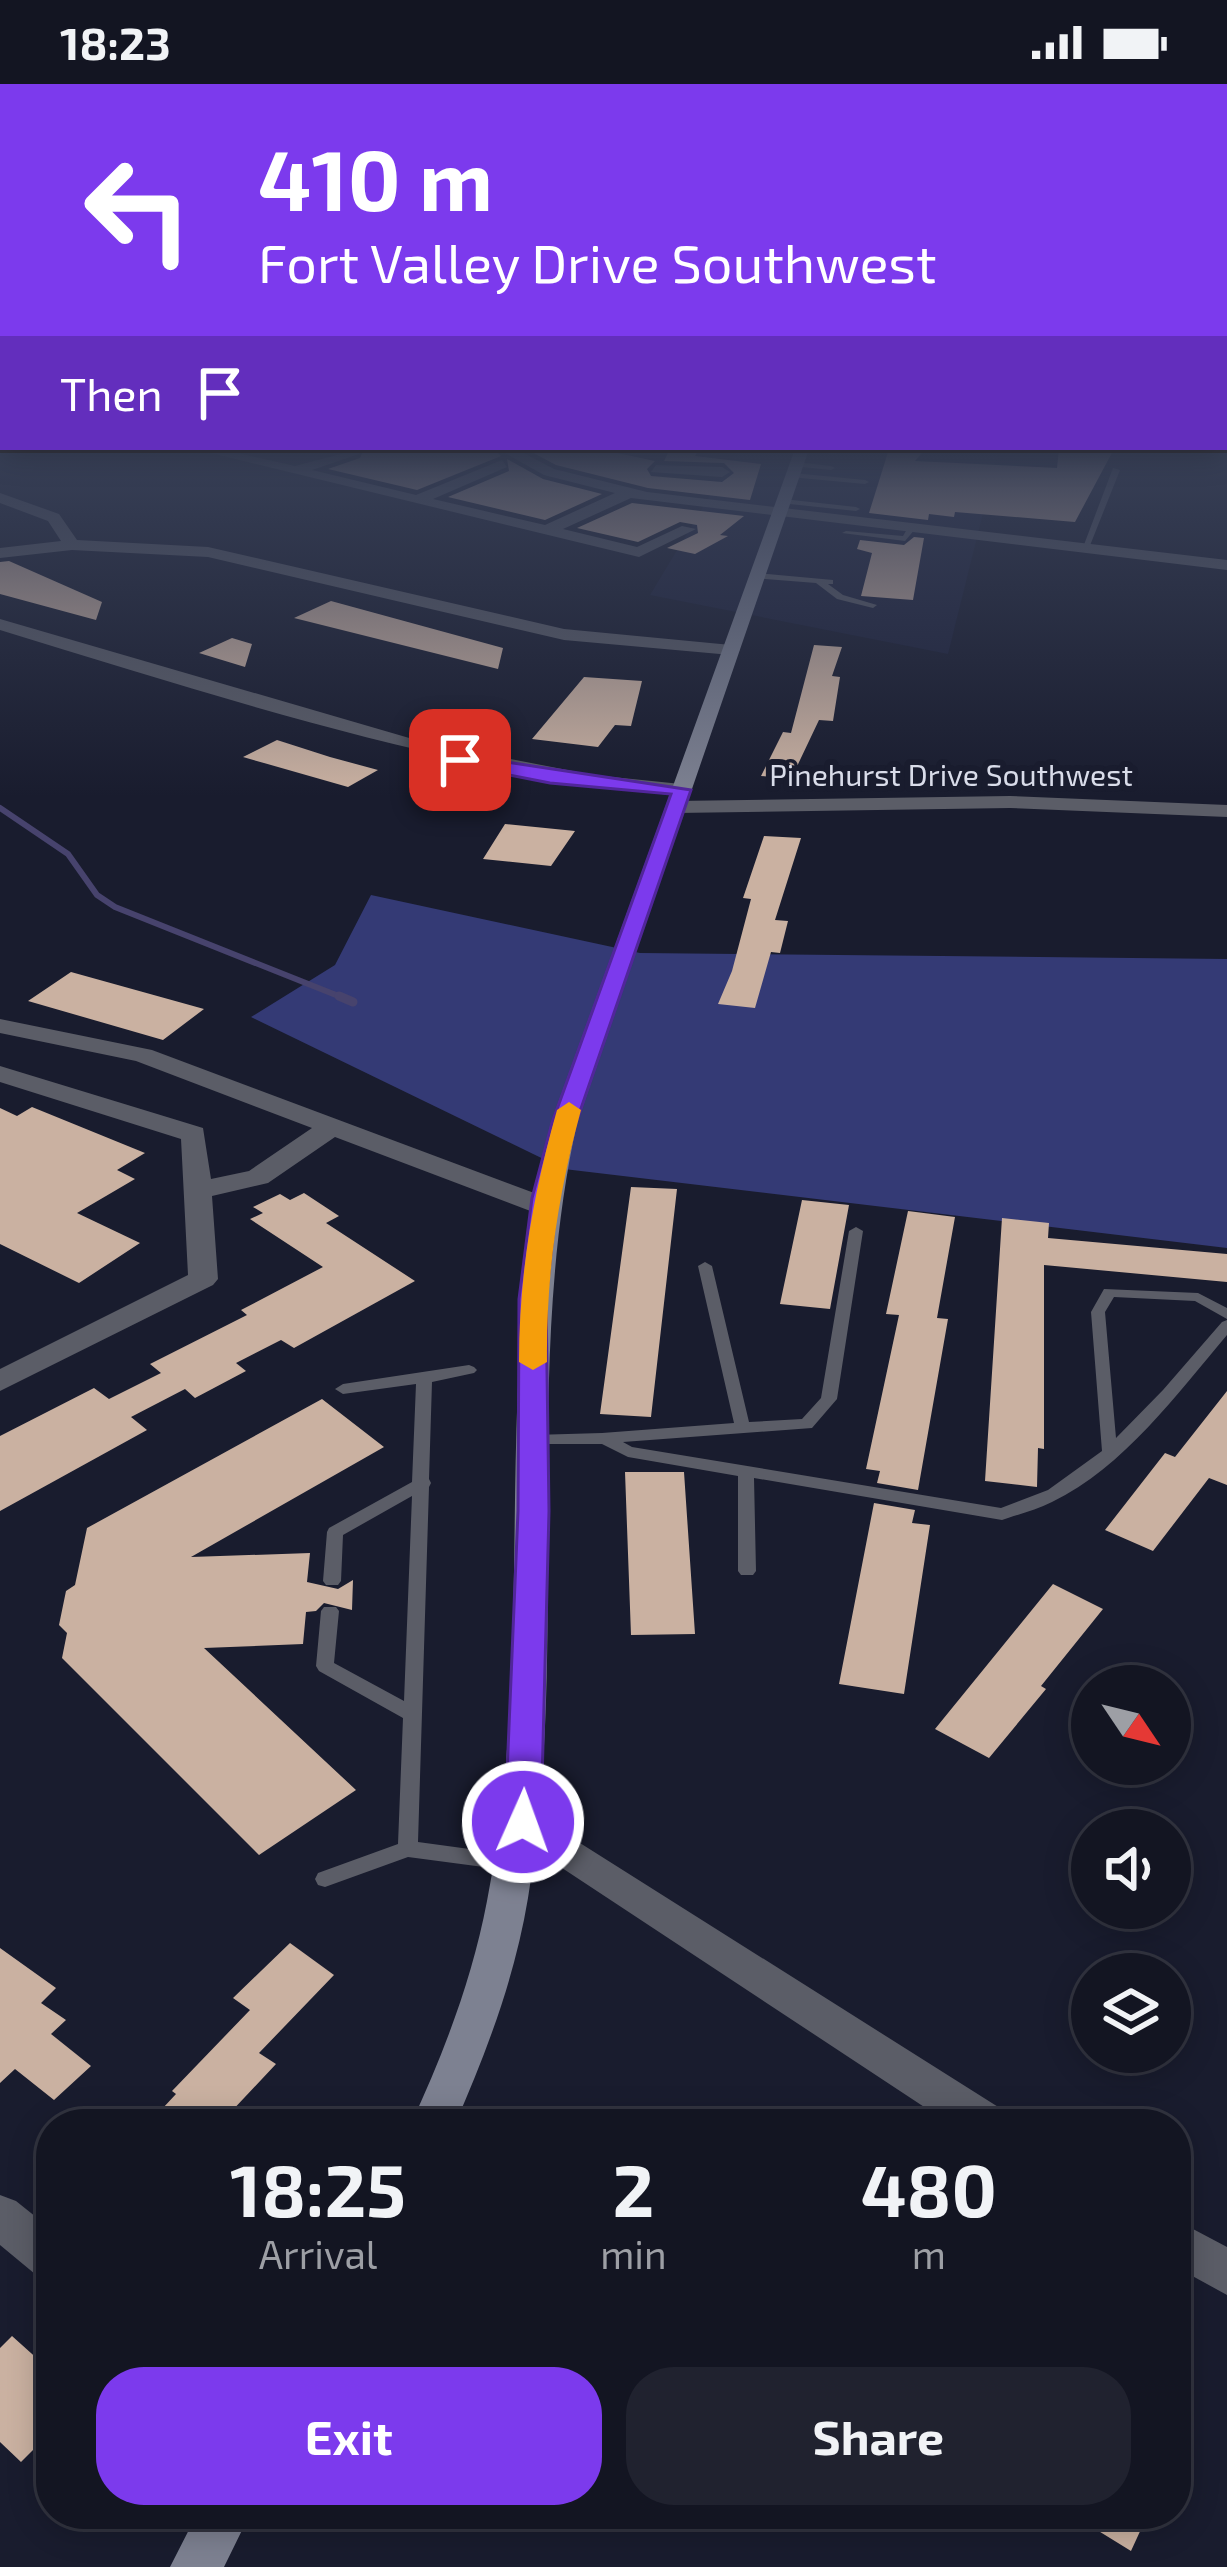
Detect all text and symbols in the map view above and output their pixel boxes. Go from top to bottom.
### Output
text: 18:23 [60,15,171,69]
text: 410 m [258,127,493,228]
icon: left [60,132,216,288]
text: Fort Valley Drive Southwest [258,229,937,294]
icon: arrive [187,360,253,426]
text: Then [60,366,163,420]
pin [409,709,511,811]
icon: arrive [427,727,493,793]
street label: Pinehurst Drive Southwest [769,756,1133,792]
north arrow [1071,1665,1191,1785]
map controls [1071,1665,1191,2073]
position arrow [460,1759,586,1885]
button: sound [1071,1809,1191,1929]
button: layers [1071,1953,1191,2073]
text: 18:25 [230,2145,406,2231]
text: 2 [613,2145,654,2231]
text: 480 [861,2145,997,2231]
text: Arrival [259,2230,377,2277]
text: min [600,2230,667,2277]
text: m [912,2230,946,2277]
button: Exit [96,2367,602,2505]
button: Share [626,2367,1131,2505]

